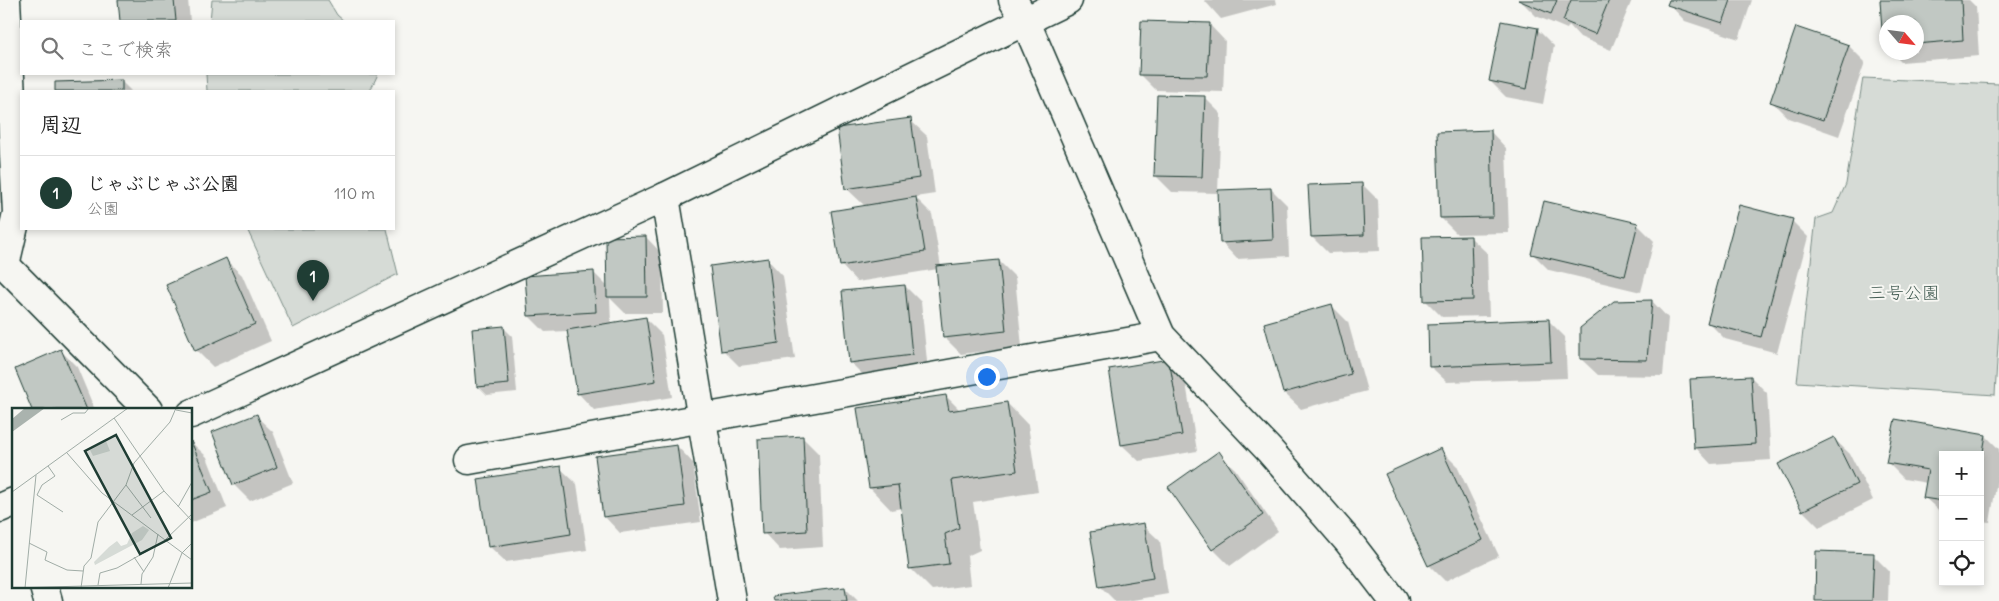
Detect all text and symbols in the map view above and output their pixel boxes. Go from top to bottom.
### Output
north arrow [1879,15,1924,60]
search box [20,20,395,75]
icon: search [38,34,66,62]
text: ここで検索 [78,37,173,61]
text: 周辺 [40,111,82,138]
text: じゃぶじゃぶ公園 [87,171,239,195]
text: 1 [53,183,59,203]
text: 110 m [334,183,375,203]
text: 公園 [87,198,119,218]
pin: 1 [297,260,329,301]
park label: 三号公園 [1868,281,1940,304]
your location [974,364,1000,390]
inset map [12,408,192,588]
map controls [1939,451,1984,586]
button: + [1939,451,1984,496]
button: − [1939,496,1984,541]
button: locate [1939,541,1984,586]

